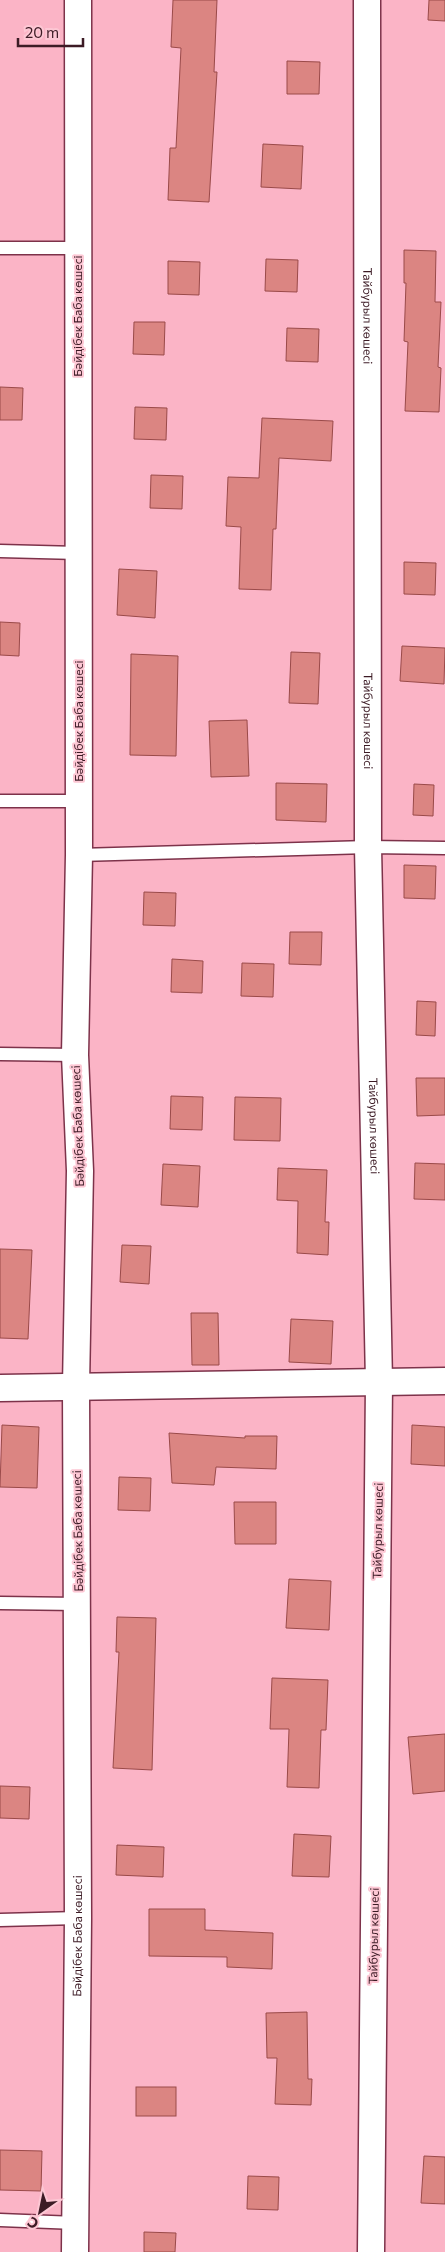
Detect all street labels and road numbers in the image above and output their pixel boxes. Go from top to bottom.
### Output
street label: Бәйдібек Баба көшесі [70,255,84,377]
street label: Тайбурыл көшесі [361,268,375,364]
street label: Бәйдібек Баба көшесі [71,660,85,782]
street label: Тайбурыл көшесі [362,673,376,769]
street label: Бәйдібек Баба көшесі [68,1065,86,1187]
street label: Тайбурыл көшесі [367,1077,383,1174]
street label: Бәйдібек Баба көшесі [69,1470,85,1592]
street label: Тайбурыл көшесі [369,1483,385,1579]
street label: Бәйдібек Баба көшесі [69,1875,84,1997]
street label: Тайбурыл көшесі [365,1888,381,1984]

